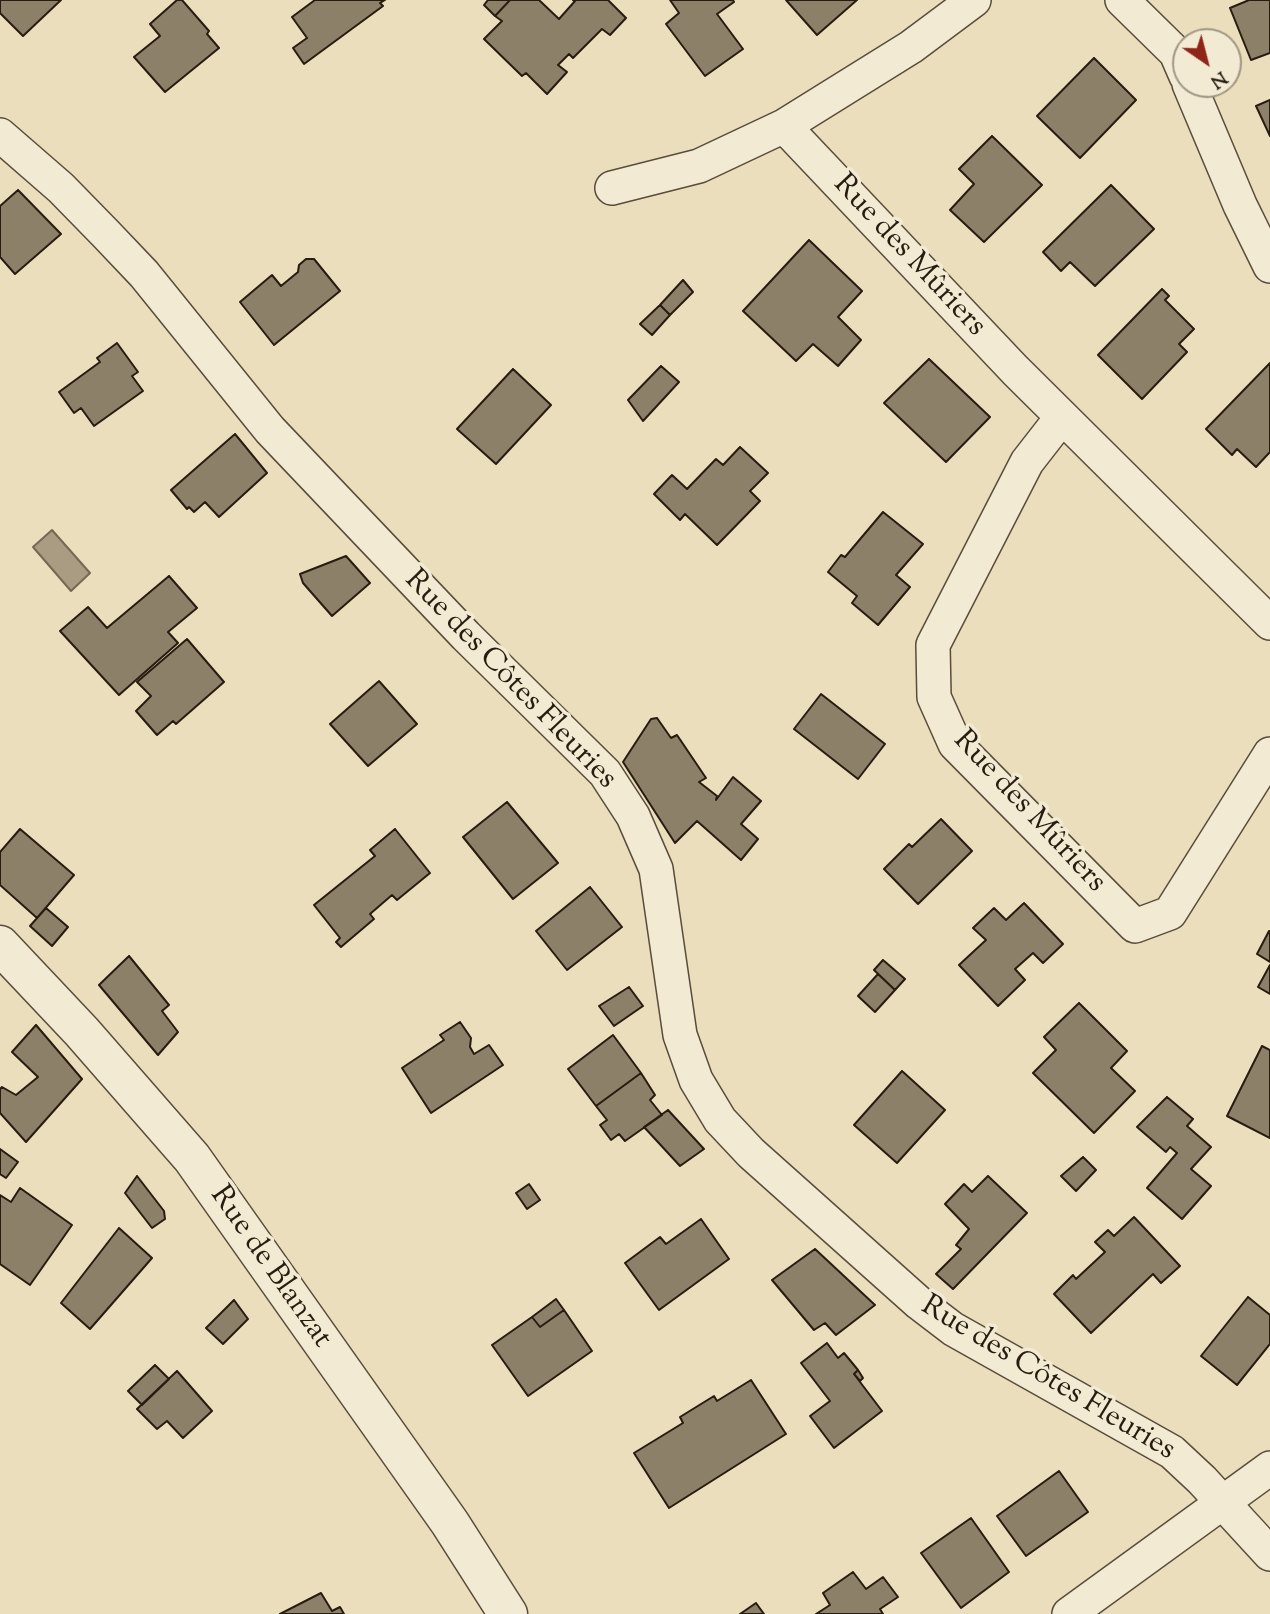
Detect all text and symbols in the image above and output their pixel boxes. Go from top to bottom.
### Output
north arrow [1172,28,1242,98]
text: N [1204,64,1232,94]
street label: Rue des Mûriers [824,169,992,345]
street label: Rue des Côtes Fleuries [395,564,623,798]
street label: Rue des Mûriers [944,725,1112,901]
street label: Rue de Blanzat [200,1180,338,1356]
street label: Rue des Côtes Fleuries [913,1290,1181,1470]

